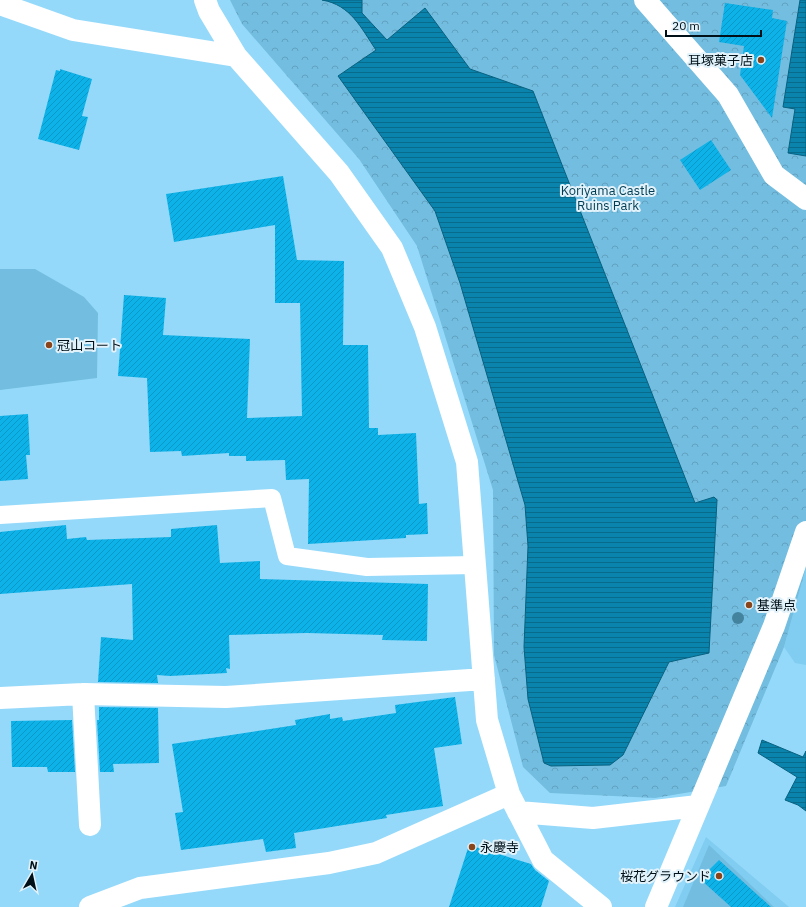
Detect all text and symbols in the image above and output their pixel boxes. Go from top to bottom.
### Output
scale bar [666,12,761,38]
text: 20 m [672,18,700,33]
place label: 耳塚菓子店 [688,52,753,69]
marker: 耳塚菓子店 [756,55,766,65]
park label: Koriyama Castle Ruins Park [561,182,655,214]
place label: 冠山コート [57,337,122,354]
marker: 冠山コート [44,340,54,350]
place label: 基準点 [757,597,796,614]
marker: 基準点 [744,600,754,610]
place label: 永慶寺 [480,839,519,856]
marker: 永慶寺 [467,842,477,852]
north arrow [12,855,52,895]
text: N [29,858,39,873]
place label: 桜花グラウンド [620,868,711,885]
marker: 桜花グラウンド [714,871,724,881]

